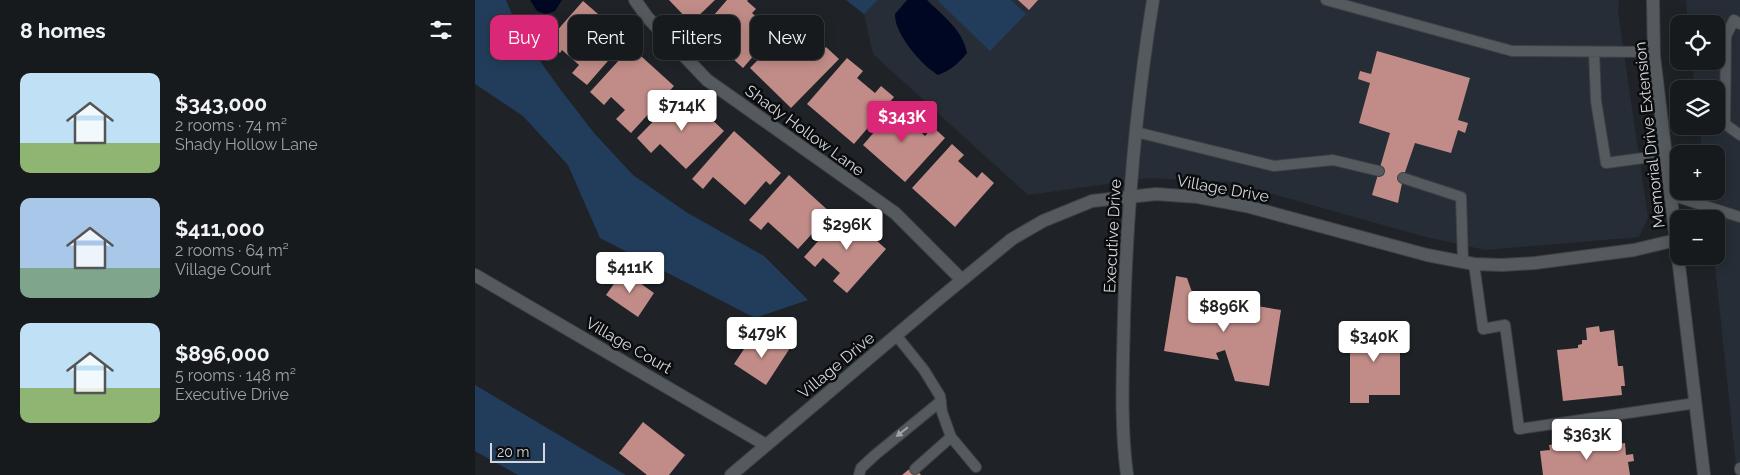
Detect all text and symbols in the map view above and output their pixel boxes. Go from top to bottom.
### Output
chip: Buy [490,15,558,60]
chip: Rent [568,15,643,60]
chip: Filters [653,15,740,60]
chip: New [750,15,824,60]
map controls [1670,15,1725,265]
button: locate [1670,15,1725,70]
icon: filters [427,16,455,44]
text: 8 homes [20,18,106,43]
street label: Memorial Drive Extension [1630,41,1669,229]
button: layers [1670,80,1725,135]
street label: Shady Hollow Lane [741,81,868,180]
pin: $714K [647,90,717,132]
text: $343,000 [175,91,267,116]
icon: home [60,93,120,153]
text: $714K [659,96,705,115]
pin: $343K [867,100,937,143]
text: $343K [878,107,926,126]
text: 2 rooms · 74 m² [175,116,287,135]
text: Shady Hollow Lane [175,135,318,154]
button: + [1670,145,1725,200]
street label: Village Drive [1175,171,1271,206]
street label: Executive Drive [1100,179,1125,293]
pin: $296K [812,208,882,251]
button: − [1670,210,1725,265]
text: $296K [822,215,872,234]
text: $411,000 [175,216,265,241]
icon: home [60,218,120,278]
text: 2 rooms · 64 m² [175,241,289,260]
pin: $411K [595,252,665,294]
text: $411K [607,258,653,277]
text: Village Court [175,260,271,279]
pin: $896K [1189,290,1259,333]
text: $896K [1199,297,1249,316]
street label: Village Court [582,313,676,378]
pin: $479K [727,316,797,359]
pin: $340K [1339,320,1409,363]
text: $479K [738,323,786,342]
text: $340K [1350,327,1398,346]
street label: Village Drive [794,328,878,403]
text: $896,000 [175,341,270,366]
icon: home [60,343,120,403]
text: 5 rooms · 148 m² [175,366,296,385]
text: Executive Drive [175,385,289,404]
pin: $363K [1552,418,1622,461]
text: $363K [1563,425,1611,444]
one-way arrow [896,426,909,437]
scale bar [490,440,545,463]
text: 20 m [497,444,529,460]

